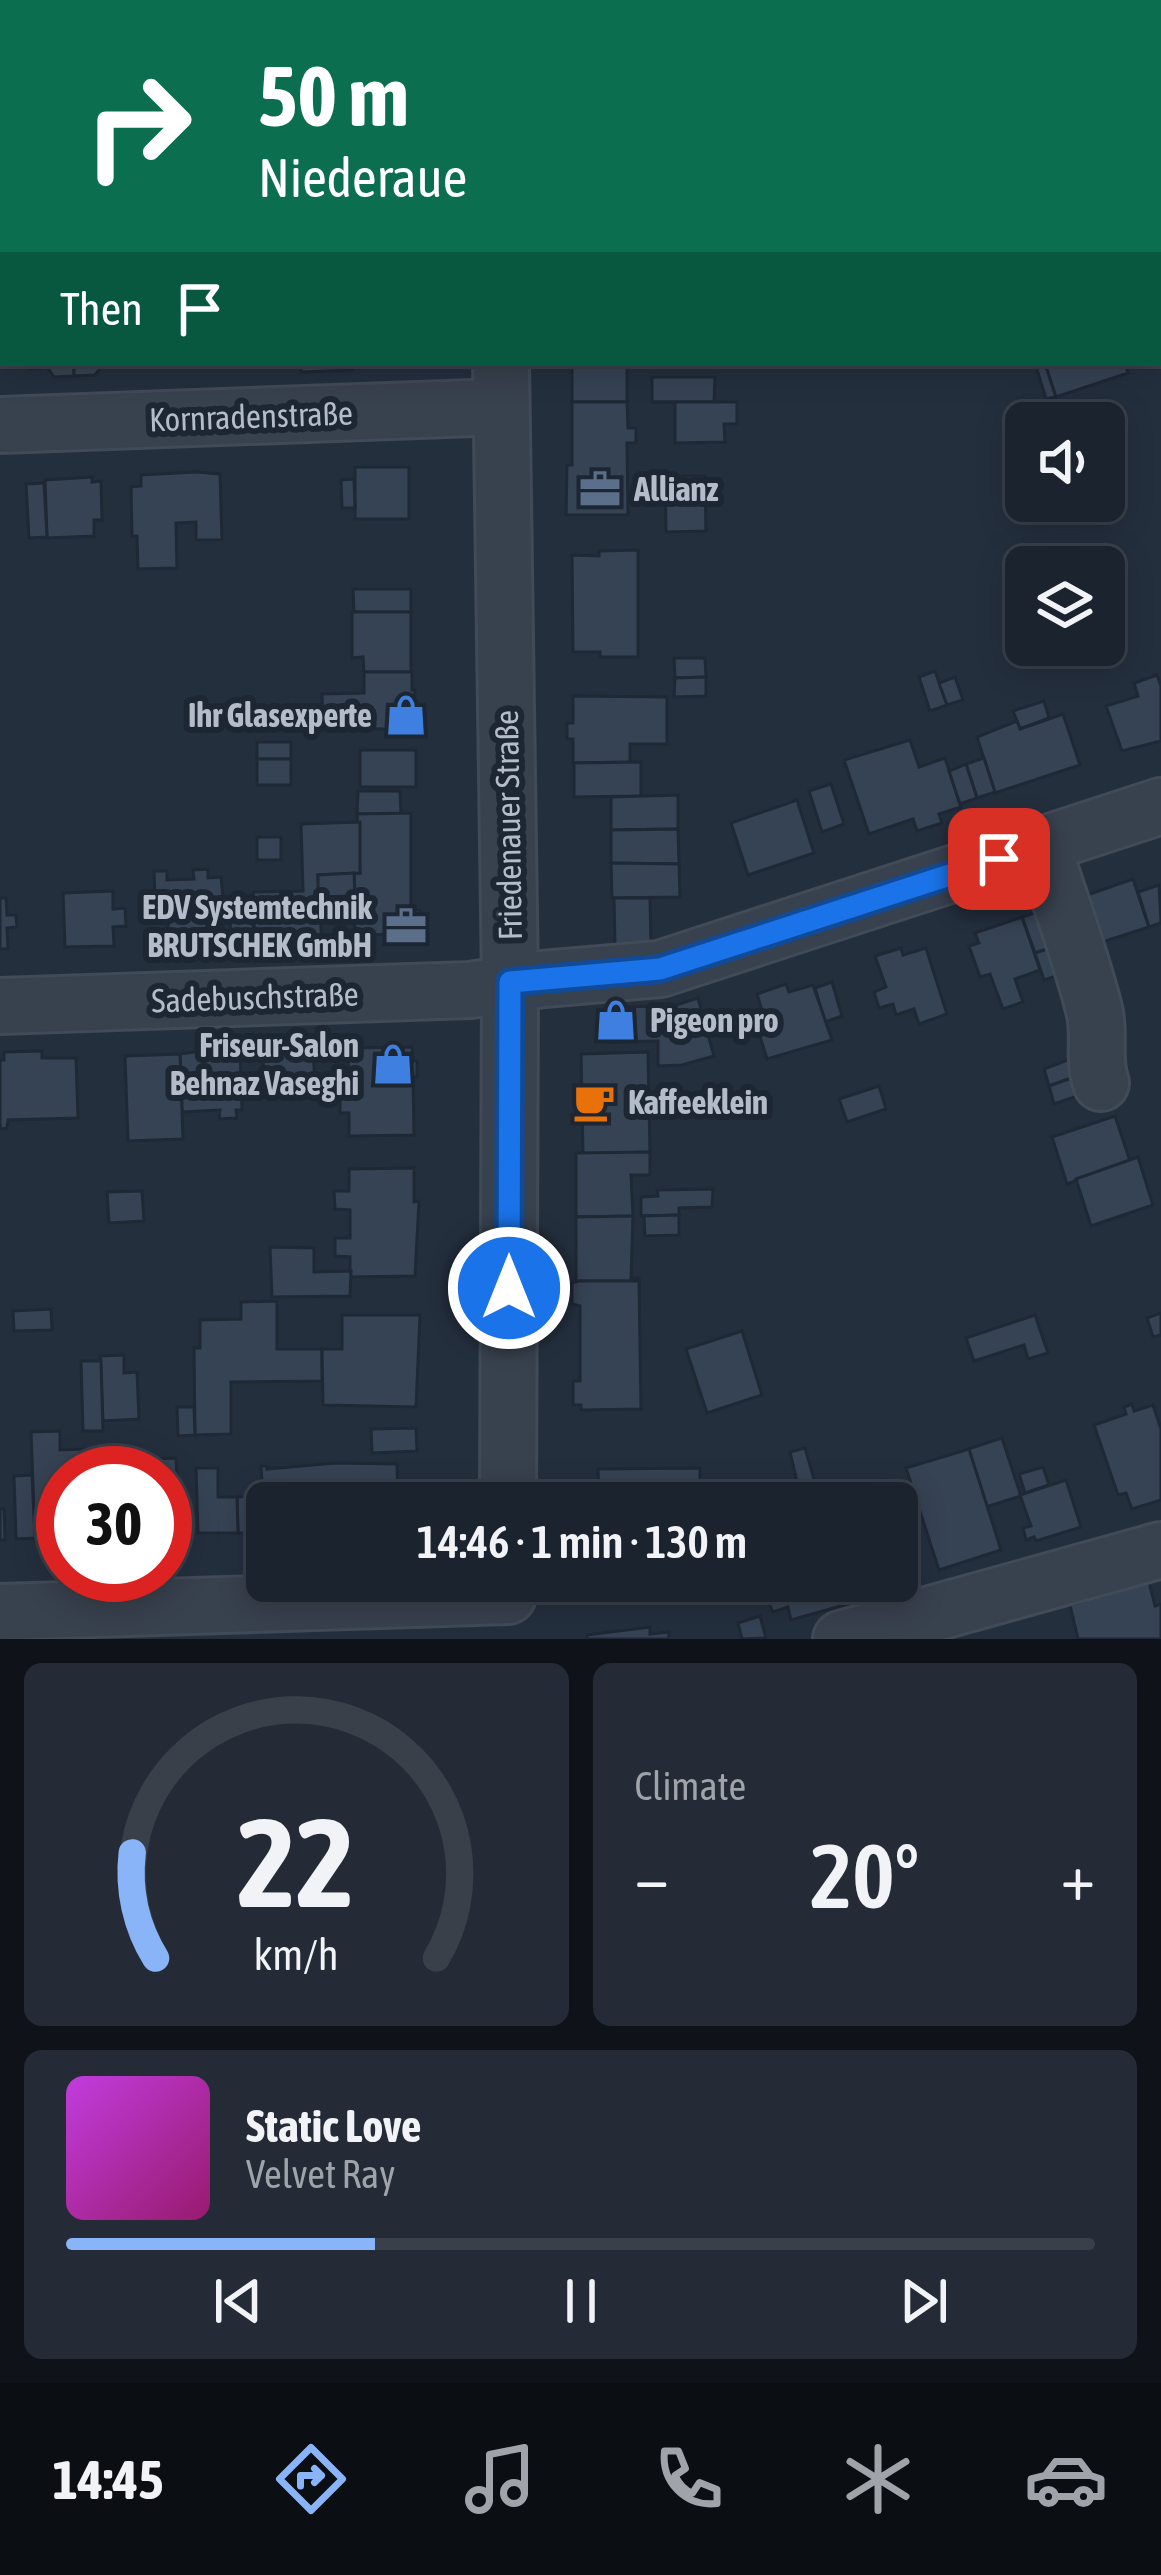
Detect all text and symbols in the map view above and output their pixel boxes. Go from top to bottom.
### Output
icon: right [60,48,216,204]
text: 50 m [258,48,409,144]
text: Niederaue [258,147,467,208]
icon: arrive [167,276,233,342]
text: Then [60,283,143,335]
street label: Kornradenstraße [148,393,354,439]
map controls [1005,402,1125,666]
button: sound [1005,402,1125,522]
office icon: Allianz [577,466,623,512]
place label: Allianz [633,470,719,508]
button: layers [1005,546,1125,666]
shop icon: Ihr Glasexperte [383,692,429,738]
place label: Ihr Glasexperte [188,696,372,734]
street label: Friedenauer Straße [487,710,529,940]
pin [948,808,1050,910]
icon: arrive [966,826,1032,892]
place label: EDV Systemtechnik BRUTSCHEK GmbH [142,888,372,964]
office icon: EDV Systemtechnik BRUTSCHEK GmbH [383,903,429,949]
street label: Sadebuschstraße [151,974,359,1020]
shop icon: Pigeon pro [593,997,639,1043]
place label: Pigeon pro [650,1001,779,1039]
place label: Friseur-Salon Behnaz Vaseghi [170,1026,359,1102]
shop icon: Friseur-Salon Behnaz Vaseghi [370,1041,416,1087]
cafe icon: Kaffeeklein [571,1079,617,1125]
place label: Kaffeeklein [628,1083,768,1121]
position arrow [446,1225,572,1351]
speed limit sign: 30 [36,1446,192,1602]
text: 14:46 · 1 min · 130 m [417,1516,747,1568]
text: Climate [635,1764,746,1808]
text: 22 [238,1790,355,1933]
text: 20° [810,1824,919,1927]
text: − [635,1838,669,1914]
text: + [1061,1838,1095,1914]
text: km/h [254,1929,339,1978]
text: Static Love [246,2100,422,2152]
text: Velvet Ray [246,2152,395,2196]
icon: previous [205,2268,271,2334]
icon: pause [548,2268,614,2334]
icon: next [891,2268,957,2334]
icon: directions [269,2437,353,2521]
icon: music [458,2437,542,2521]
icon: phone [647,2437,731,2521]
icon: climate [836,2437,920,2521]
icon: car [1024,2437,1108,2521]
text: 14:45 [52,2449,164,2510]

